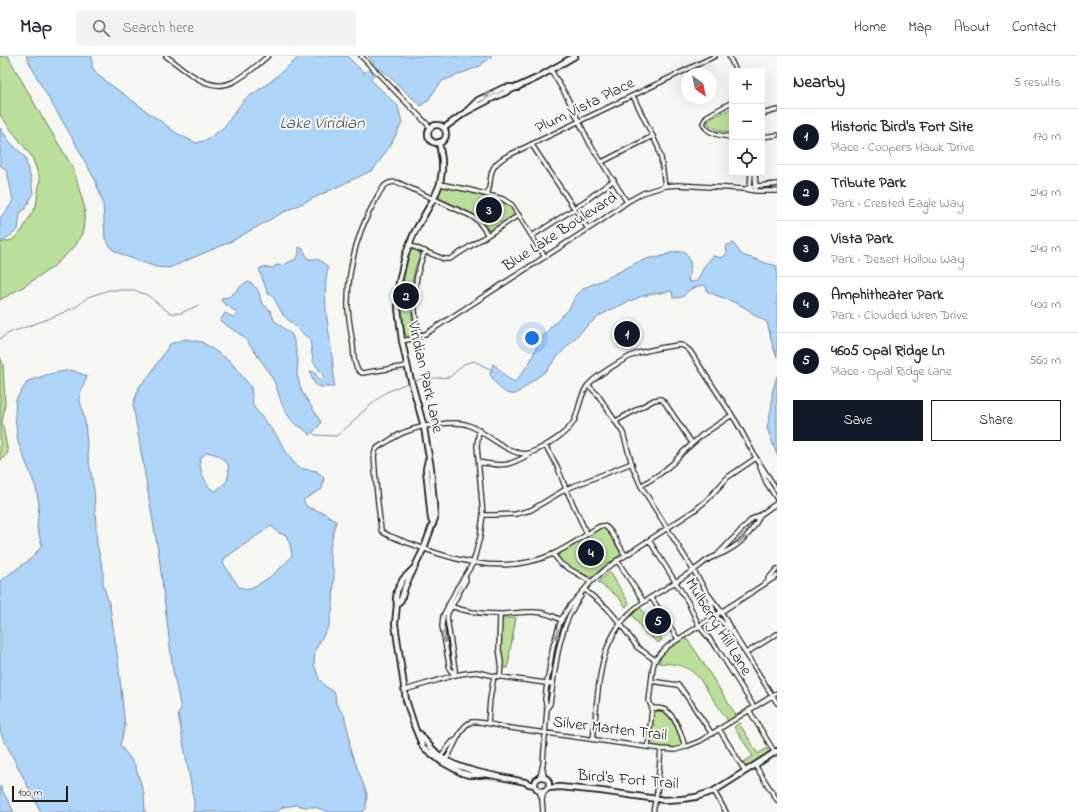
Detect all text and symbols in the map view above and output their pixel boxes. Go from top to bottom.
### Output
search box [76,10,356,46]
text: Map [20,14,52,41]
icon: search [90,17,112,39]
text: Search here [122,17,194,39]
text: Home [854,17,886,38]
text: Map [908,17,932,38]
text: About [954,17,990,38]
text: Contact [1012,17,1057,38]
north arrow [681,68,717,104]
map controls [729,68,765,176]
button: + [729,68,765,104]
text: Nearby [793,70,845,95]
street label: Plum Vista Place [531,71,639,140]
text: 5 results [1013,73,1061,92]
one-way arrow [483,91,495,98]
button: − [729,104,765,140]
water label: Lake Viridian [279,111,365,136]
text: Historic Bird's Fort Site [831,116,973,138]
text: 1 [804,127,808,146]
text: 170 m [1033,127,1061,146]
text: Place · Coopers Hawk Drive [831,138,974,157]
button: locate [729,140,765,176]
text: Tribute Park [831,172,906,194]
text: 2 [803,183,809,202]
text: 240 m [1030,183,1061,202]
street label: Blue Lake Boulevard [497,186,622,279]
text: Park · Crested Eagle Way [831,194,964,213]
pin: 3 [476,195,502,225]
text: Vista Park [831,228,893,250]
text: 3 [803,239,809,258]
text: 240 m [1030,239,1061,258]
text: Park · Desert Hollow Way [831,250,964,269]
pin: 2 [393,281,419,311]
text: Amphitheater Park [831,284,944,306]
text: 4 [803,295,809,314]
text: 400 m [1031,295,1061,314]
text: Park · Clouded Wren Drive [831,306,968,325]
street label: Viridian Park Lane [400,318,450,436]
pin: 1 [614,319,640,349]
your location [522,328,542,348]
text: 4605 Opal Ridge Ln [831,340,945,362]
text: 5 [802,351,810,370]
text: 560 m [1029,351,1061,370]
text: Place · Opal Ridge Lane [831,362,952,381]
button: Save [793,400,923,441]
button: Share [931,400,1061,441]
one-way arrow [737,535,747,545]
pin: 4 [578,538,604,568]
street label: Mulberry Hill Lane [678,574,758,681]
pin: 5 [645,606,671,636]
one-way arrow [554,628,560,640]
one-way arrow [441,631,447,643]
street label: Silver Marten Trail [552,710,669,748]
street label: Bird's Fort Trail [575,764,680,796]
scale bar [12,784,68,803]
text: 100 m [18,785,42,801]

